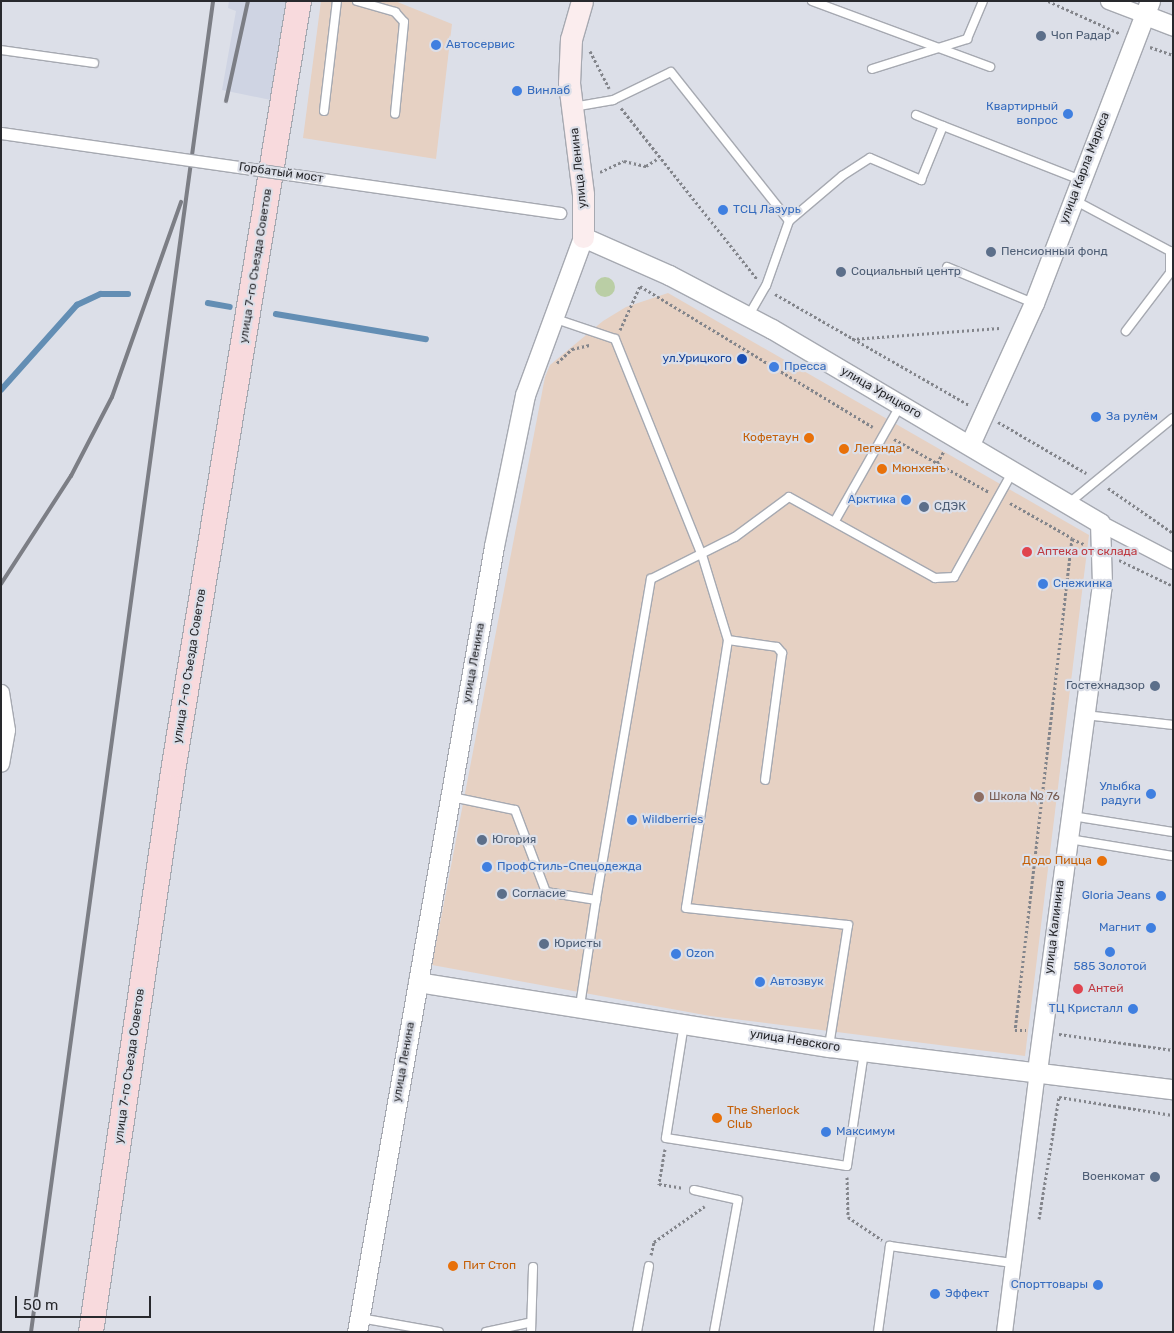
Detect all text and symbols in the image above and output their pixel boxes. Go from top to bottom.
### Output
place label: Чоп Радар [1051,29,1111,43]
marker: Чоп Радар [1035,30,1047,42]
place label: Автоcервис [446,38,515,52]
marker: Автоcервис [430,39,442,51]
place label: Винлаб [527,84,570,98]
marker: Винлаб [511,85,523,97]
place label: Квартирный вопрос [986,100,1058,128]
marker: Квартирный вопрос [1062,108,1074,120]
street label: улица Карла Маркса [1057,110,1113,226]
street label: улица Ленина [568,127,590,209]
street label: Горбатый мост [238,160,324,186]
street label: улица 7-го Съезда Советов [237,188,275,344]
place label: ТСЦ Лазурь [733,203,801,217]
marker: ТСЦ Лазурь [717,204,729,216]
place label: Пенсионный фонд [1001,245,1108,259]
marker: Пенсионный фонд [985,246,997,258]
place label: Социальный центр [851,265,961,279]
marker: Социальный центр [835,266,847,278]
place label: ул.Урицкого [662,352,732,366]
marker: ул.Урицкого [736,353,748,365]
place label: Пресса [784,360,826,374]
marker: Пресса [768,361,780,373]
street label: улица Урицкого [838,364,924,422]
place label: За рулём [1106,410,1158,424]
marker: За рулём [1090,411,1102,423]
place label: Кофетаун [743,431,799,445]
marker: Кофетаун [803,432,815,444]
place label: Легенда [854,442,902,456]
marker: Легенда [838,443,850,455]
place label: Мюнхенъ [892,462,946,476]
marker: Мюнхенъ [876,463,888,475]
place label: Арктика [848,493,896,507]
marker: Арктика [900,494,912,506]
place label: СДЭК [934,500,966,514]
marker: СДЭК [918,501,930,513]
place label: Аптека от склада [1037,545,1137,559]
marker: Аптека от склада [1021,546,1033,558]
place label: Снежинка [1053,577,1112,591]
marker: Снежинка [1037,578,1049,590]
street label: улица 7-го Съезда Советов [171,588,209,744]
street label: улица Ленина [460,622,488,704]
place label: Гостехнадзор [1066,679,1145,693]
marker: Гостехнадзор [1149,680,1161,692]
place label: Улыбка радуги [1099,780,1141,808]
marker: Улыбка радуги [1145,788,1157,800]
place label: Школа № 76 [989,790,1060,804]
marker: Школа № 76 [973,791,985,803]
place label: Wildberries [642,813,703,827]
marker: Wildberries [626,814,638,826]
place label: Югория [492,833,536,847]
marker: Югория [476,834,488,846]
place label: Додо Пицца [1022,854,1092,868]
marker: Додо Пицца [1096,855,1108,867]
place label: ПрофСтиль-Спецодежда [497,860,642,874]
marker: ПрофСтиль-Спецодежда [481,861,493,873]
street label: улица Калинина [1042,879,1068,975]
place label: Согласие [512,887,566,901]
marker: Согласие [496,888,508,900]
place label: Gloria Jeans [1082,889,1151,903]
marker: Gloria Jeans [1155,890,1167,902]
place label: Магнит [1099,921,1141,935]
marker: Магнит [1145,922,1157,934]
place label: Юристы [554,937,601,951]
marker: Юристы [538,938,550,950]
marker: 585 Золотой [1104,946,1116,958]
place label: Ozon [686,947,714,961]
marker: Ozon [670,948,682,960]
place label: 585 Золотой [1073,960,1147,974]
place label: Автозвук [770,975,824,989]
marker: Автозвук [754,976,766,988]
place label: Антей [1088,982,1124,996]
marker: Антей [1072,983,1084,995]
street label: улица 7-го Съезда Советов [112,988,148,1144]
place label: ТЦ Кристалл [1049,1002,1123,1016]
marker: ТЦ Кристалл [1127,1003,1139,1015]
street label: улица Ленина [390,1021,418,1103]
street label: улица Невского [749,1027,841,1055]
place label: The Sherlock Club [727,1104,799,1132]
marker: The Sherlock Club [711,1112,723,1124]
place label: Максимум [836,1125,895,1139]
marker: Максимум [820,1126,832,1138]
place label: Военкомат [1082,1170,1145,1184]
marker: Военкомат [1149,1171,1161,1183]
place label: Пит Стоп [463,1259,516,1273]
marker: Пит Стоп [447,1260,459,1272]
place label: Спорттовары [1011,1278,1088,1292]
marker: Спорттовары [1092,1279,1104,1291]
scale bar [18,1286,154,1318]
place label: Эффект [945,1287,989,1301]
marker: Эффект [929,1288,941,1300]
text: 50 m [23,1296,58,1314]

